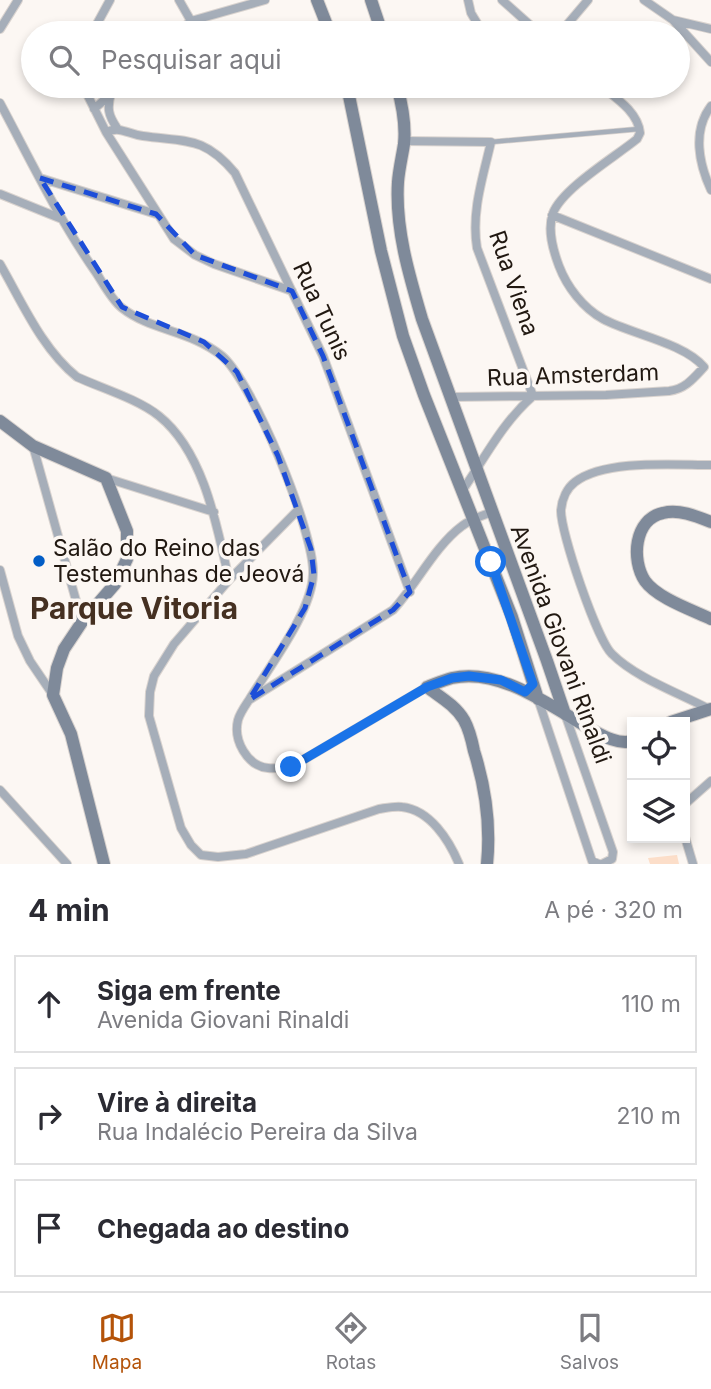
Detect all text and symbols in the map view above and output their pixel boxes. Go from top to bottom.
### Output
search box [21,21,690,98]
icon: search [45,41,83,79]
text: Pesquisar aqui [101,44,282,75]
street label: Rua Viena [483,227,545,339]
street label: Rua Tunis [287,257,357,365]
street label: Rua Amsterdam [487,358,659,392]
street label: Avenida Giovani Rinaldi [505,521,617,767]
place label: Salão do Reino das Testemunhas de Jeová [53,534,304,588]
route start [475,546,506,577]
marker: Salão do Reino das Testemunhas de Jeová [31,553,47,569]
district label: Parque Vitoria [30,590,238,626]
map controls [627,717,690,843]
button: locate [627,717,690,780]
route end [275,751,306,782]
button: layers [627,780,690,843]
text: 4 min [28,892,110,928]
text: A pé · 320 m [544,896,683,924]
text: Siga em frente [97,975,281,1006]
icon: ahead [30,985,68,1023]
text: 110 m [621,990,681,1018]
text: Avenida Giovani Rinaldi [97,1006,349,1034]
text: Vire à direita [97,1087,257,1118]
icon: right [30,1097,68,1135]
text: 210 m [616,1102,681,1130]
text: Rua Indalécio Pereira da Silva [97,1118,418,1146]
icon: arrive [30,1209,68,1247]
text: Chegada ao destino [97,1213,349,1244]
tab: Mapa [92,1309,142,1374]
tab: Rotas [326,1309,376,1374]
tab: Salvos [560,1309,619,1374]

